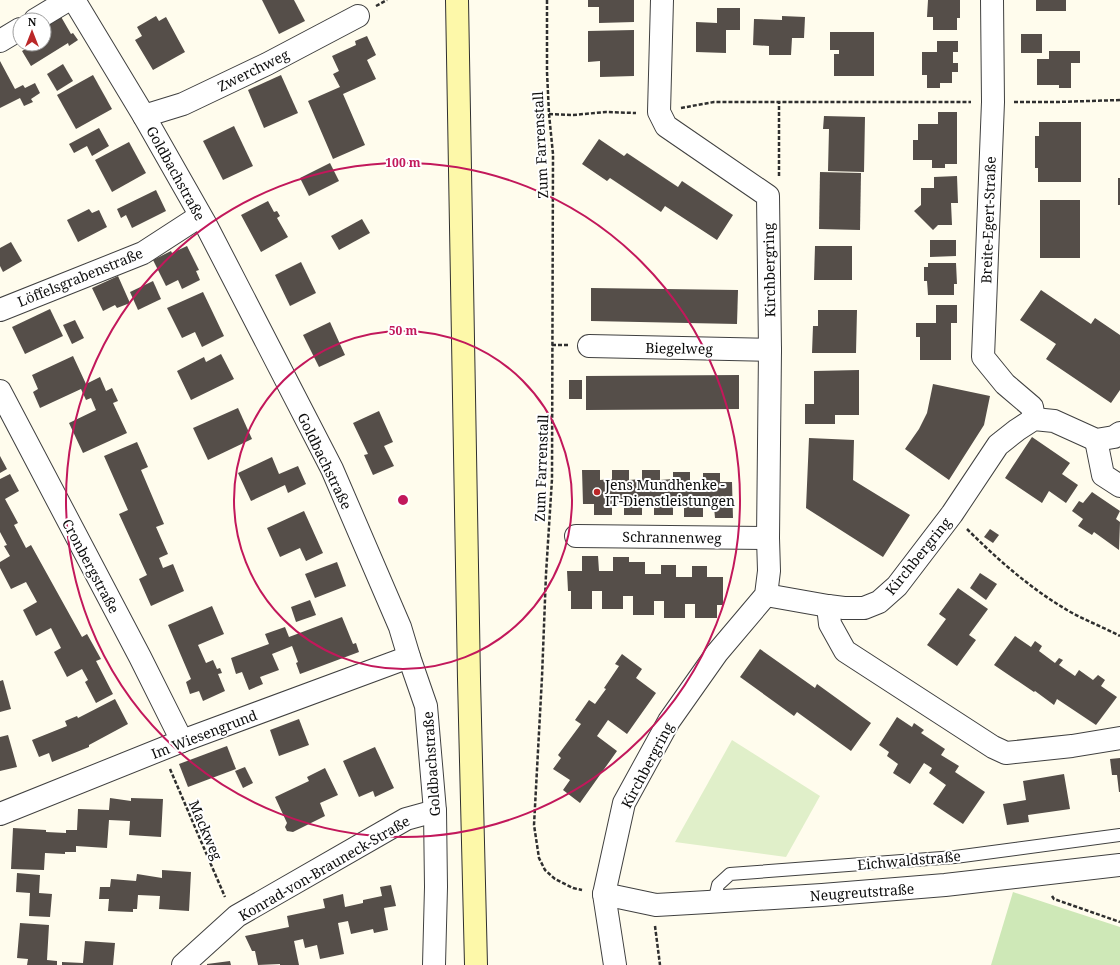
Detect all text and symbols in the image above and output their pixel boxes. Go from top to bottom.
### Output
north arrow [12,12,52,52]
text: N [28,14,37,29]
street label: Zwerchweg [214,44,292,95]
street label: Zum Farrenstall [528,90,552,199]
street label: Goldbachstraße [142,122,210,224]
text: 100 m [385,154,421,171]
street label: Breite-Egert-Straße [976,156,1000,284]
street label: Kirchbergring [759,222,779,317]
street label: Löffelsgrabenstraße [14,243,146,311]
text: 50 m [389,322,417,339]
street label: Biegelweg [645,338,713,358]
street label: Goldbachstraße [293,410,357,512]
street label: Zum Farrenstall [530,413,552,522]
place label: Jens Mundhenke - IT-Dienstleistungen [604,475,735,510]
marker: Jens Mundhenke - IT-Dienstleistungen [592,487,602,497]
centre of rings [396,493,410,507]
street label: Kirchbergring [881,513,955,599]
street label: Cronbergstraße [58,515,124,617]
street label: Schrannenweg [622,527,722,547]
street label: Im Wiesengrund [148,705,260,763]
street label: Goldbachstraße [418,711,444,817]
street label: Kirchbergring [616,718,678,811]
street label: Mackweg [185,797,227,863]
street label: Konrad-von-Brauneck-Straße [235,811,413,925]
street label: Eichwaldstraße [856,846,962,874]
street label: Neugreutstraße [809,879,915,905]

